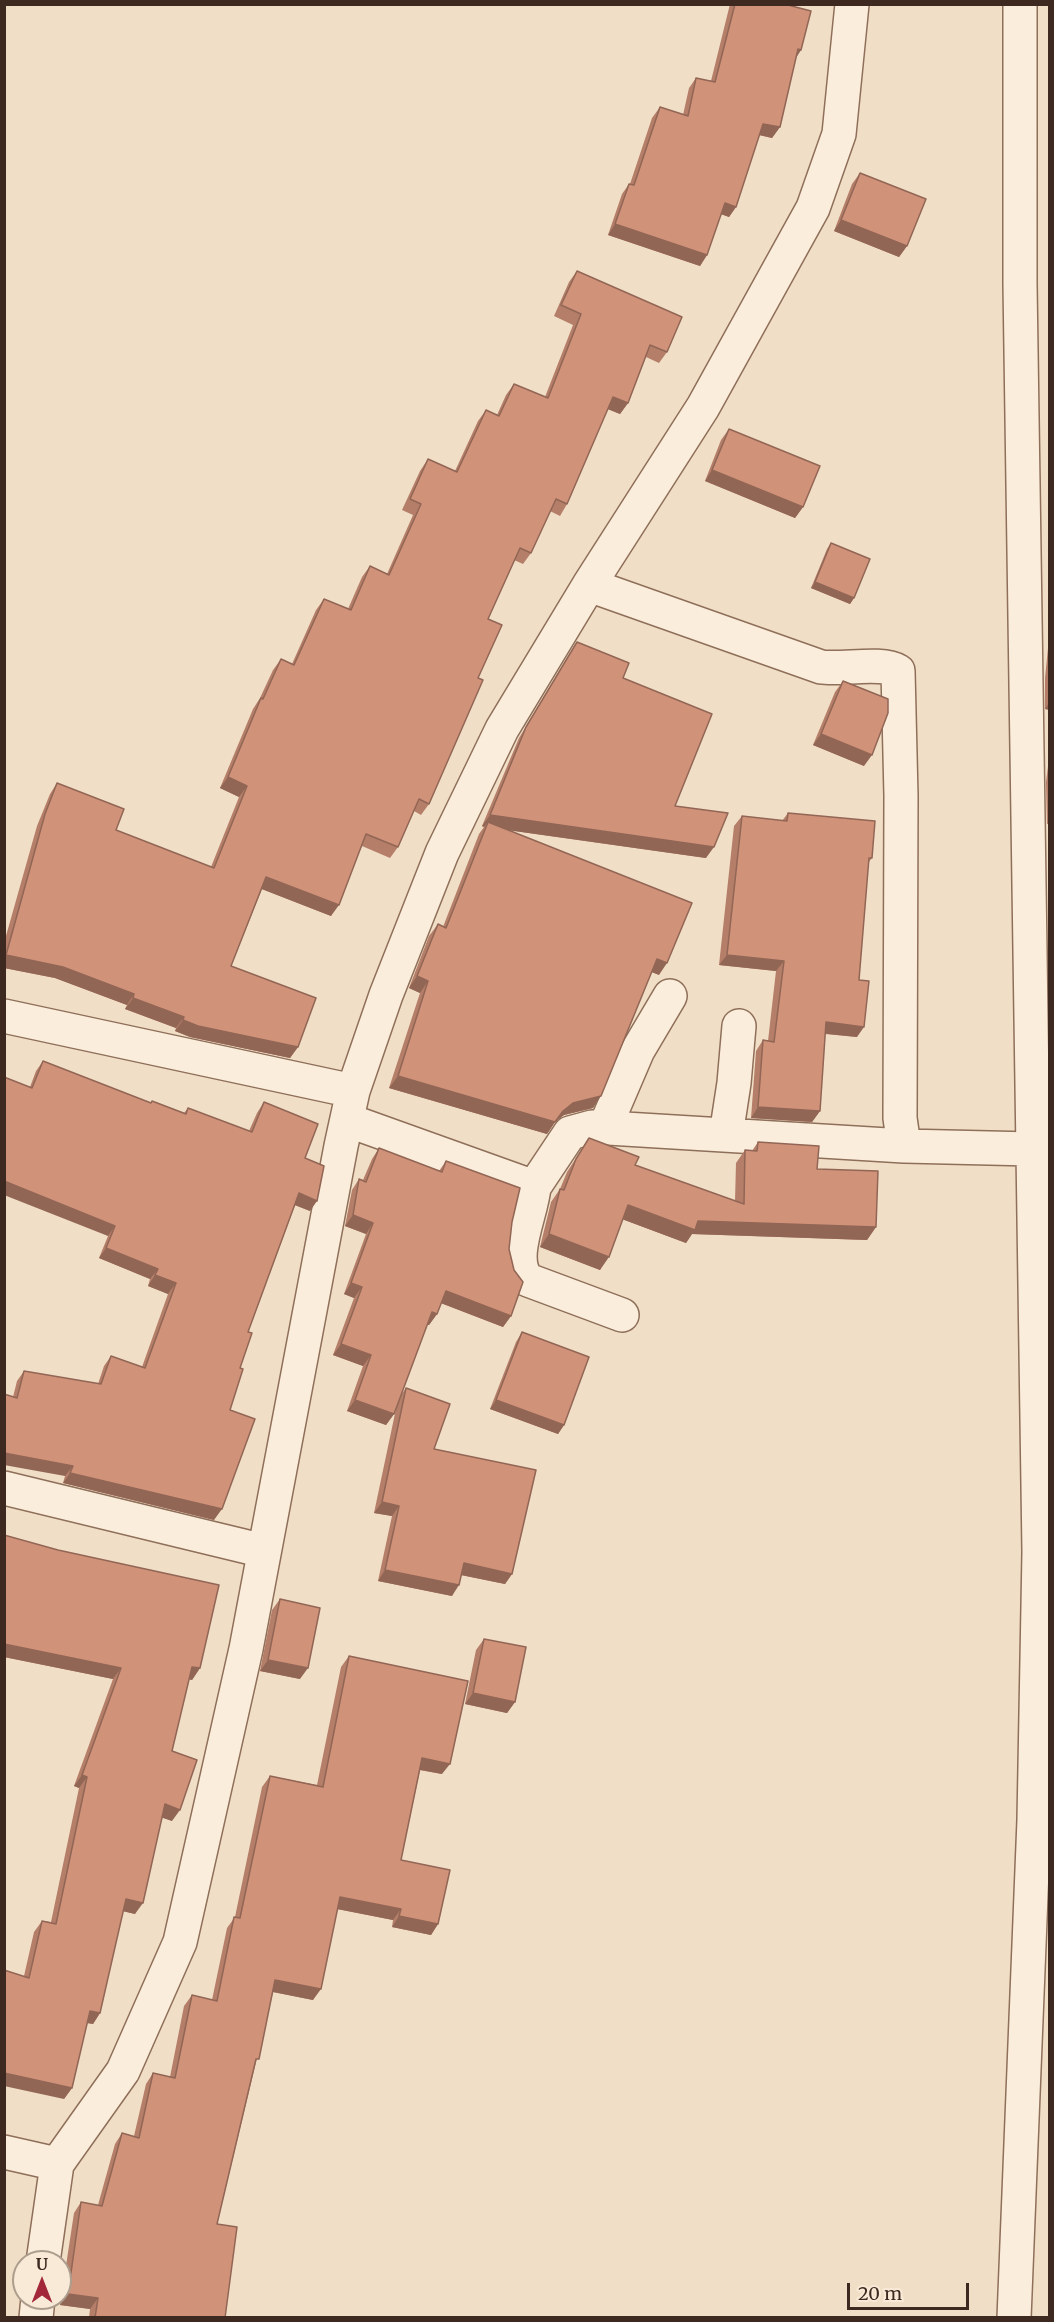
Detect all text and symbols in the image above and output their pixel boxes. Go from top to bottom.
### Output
north arrow [12,2250,72,2310]
text: U [36,2254,48,2274]
scale bar [850,2271,972,2309]
text: 20 m [858,2282,902,2305]

